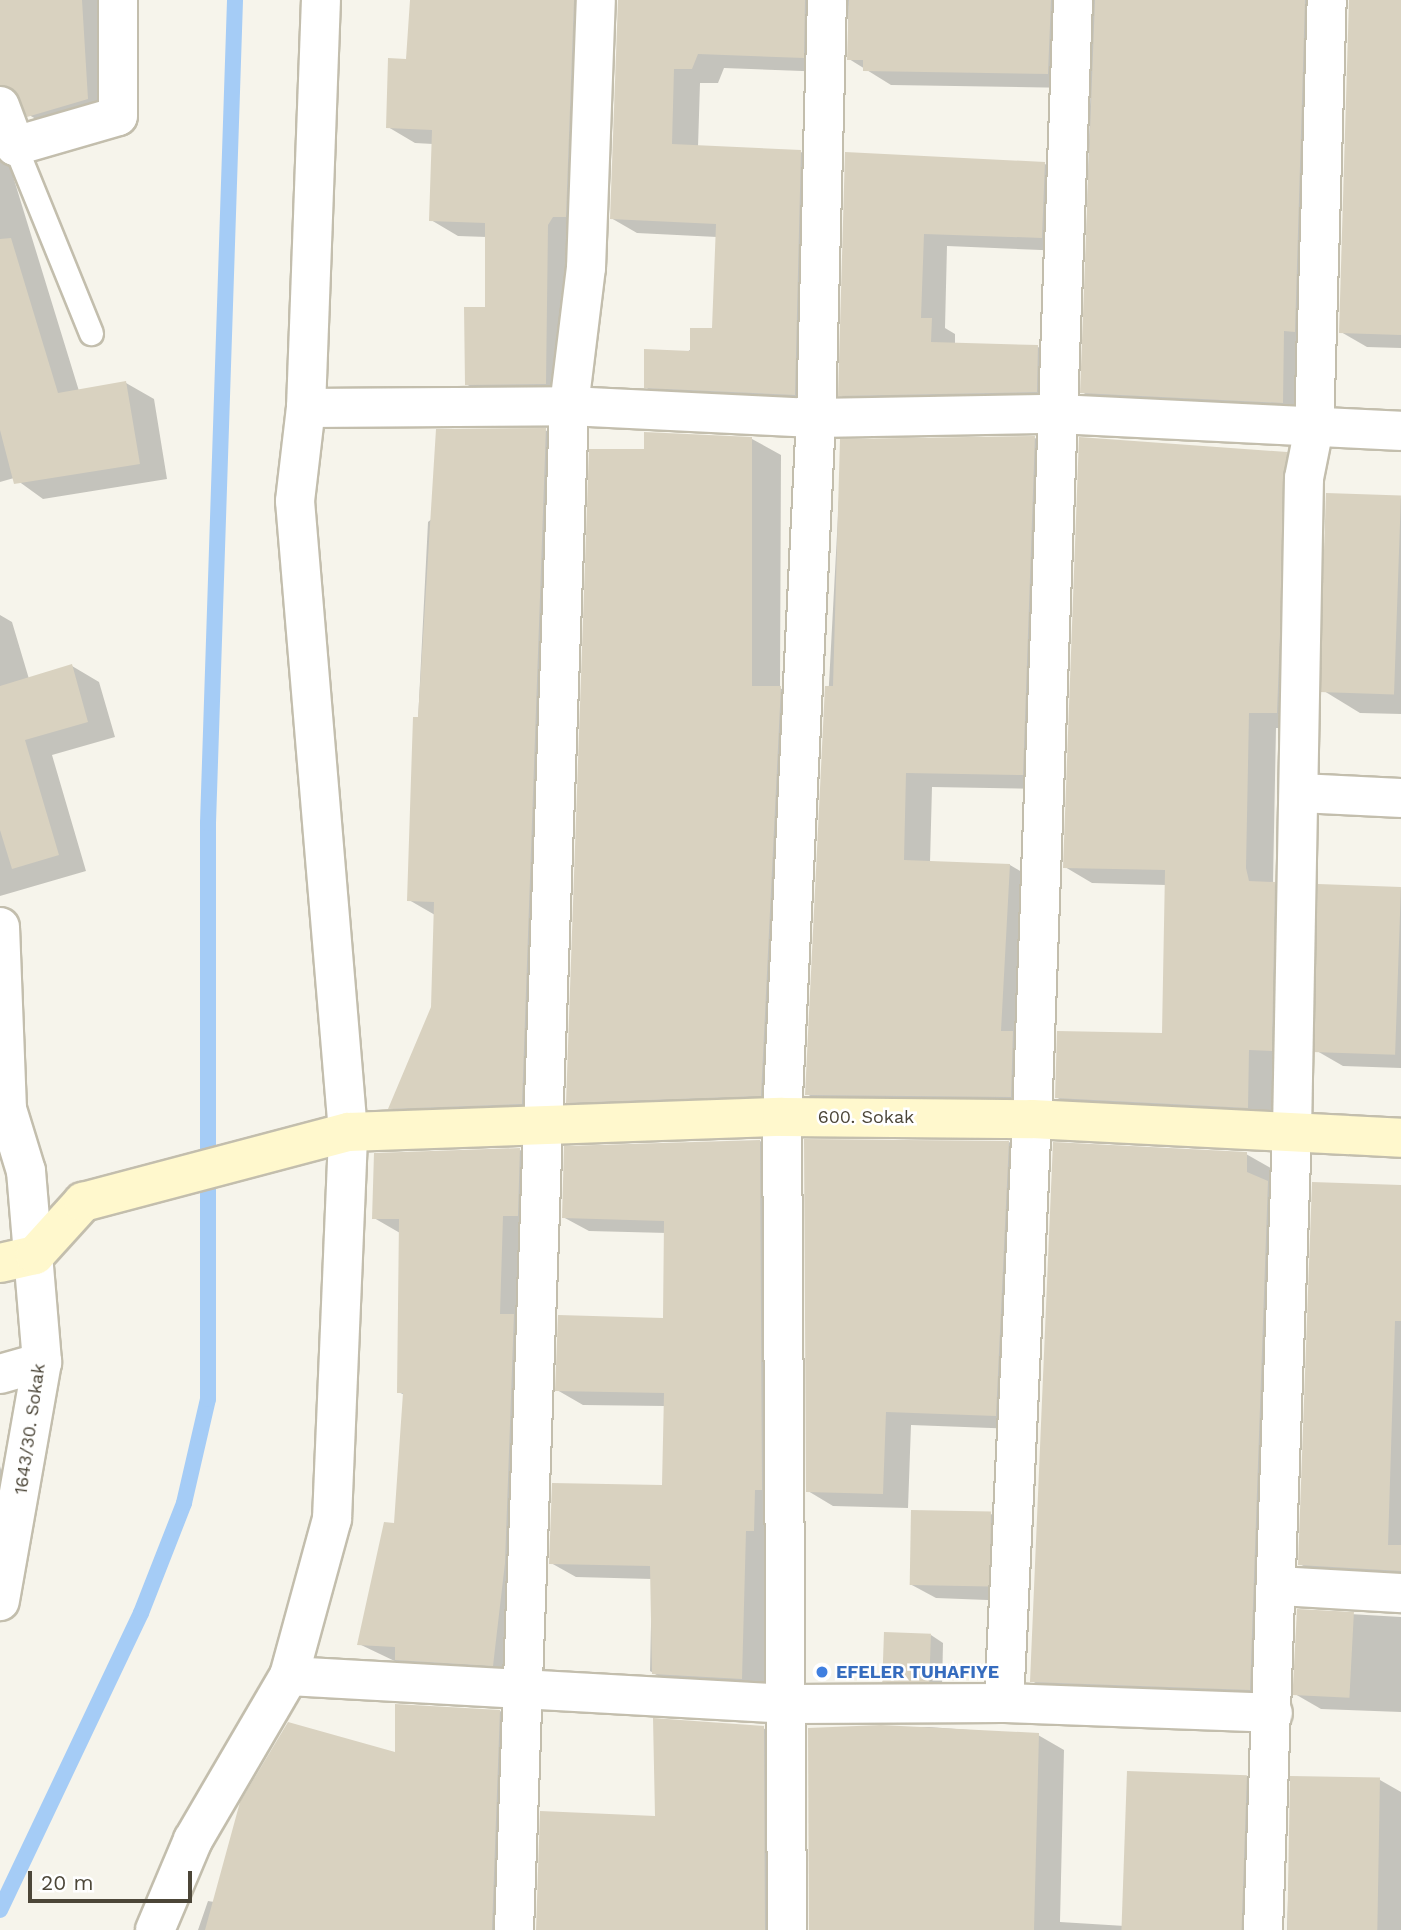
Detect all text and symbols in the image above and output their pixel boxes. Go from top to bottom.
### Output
street label: 600. Sokak [818,1106,914,1128]
street label: 1643/30. Sokak [10,1362,50,1496]
place label: EFELER TUHAFIYE [836,1661,999,1683]
marker: EFELER TUHAFIYE [814,1664,830,1680]
scale bar [32,1856,196,1900]
text: 20 m [41,1870,93,1895]

